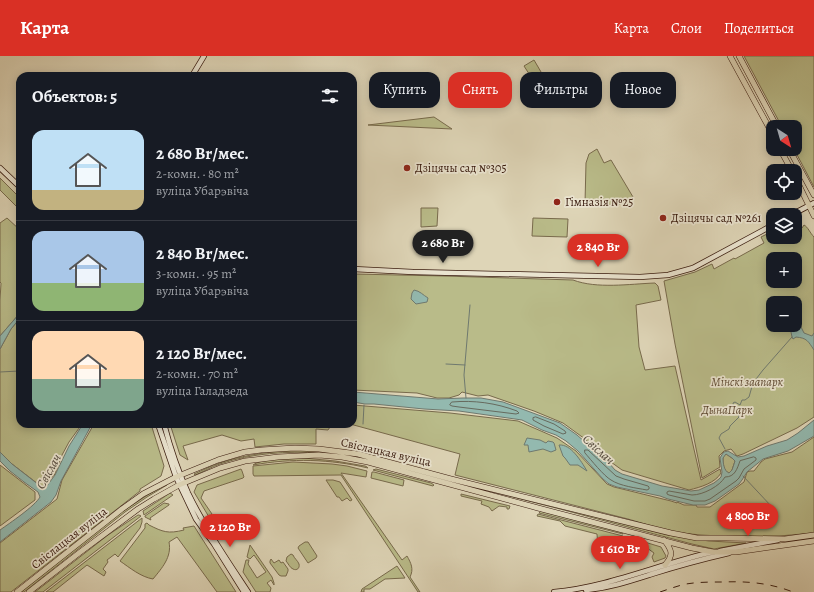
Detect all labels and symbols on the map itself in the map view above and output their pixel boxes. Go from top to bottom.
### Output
north arrow [766,120,802,156]
place label: Дзіцячы сад №305 [415,160,507,176]
marker: Дзіцячы сад №305 [402,163,412,173]
place label: Гімназія №25 [565,194,633,210]
marker: Гімназія №25 [552,197,562,207]
place label: Дзіцячы сад №261 [671,210,761,226]
marker: Дзіцячы сад №261 [658,213,668,223]
pin: 2 680 Br [402,230,484,264]
pin: 2 840 Br [557,234,639,268]
park label: Мінскі заапарк [711,374,783,390]
park label: ДынаПарк [701,402,753,418]
water label: Свіслач [579,430,618,468]
street label: Свіслацкая вуліца [339,434,433,470]
water label: Свіслач [32,451,65,492]
street label: Свіслацкая вуліца [28,503,111,573]
pin: 4 800 Br [707,503,789,537]
pin: 2 120 Br [189,514,271,548]
pin: 1 610 Br [579,536,661,570]

